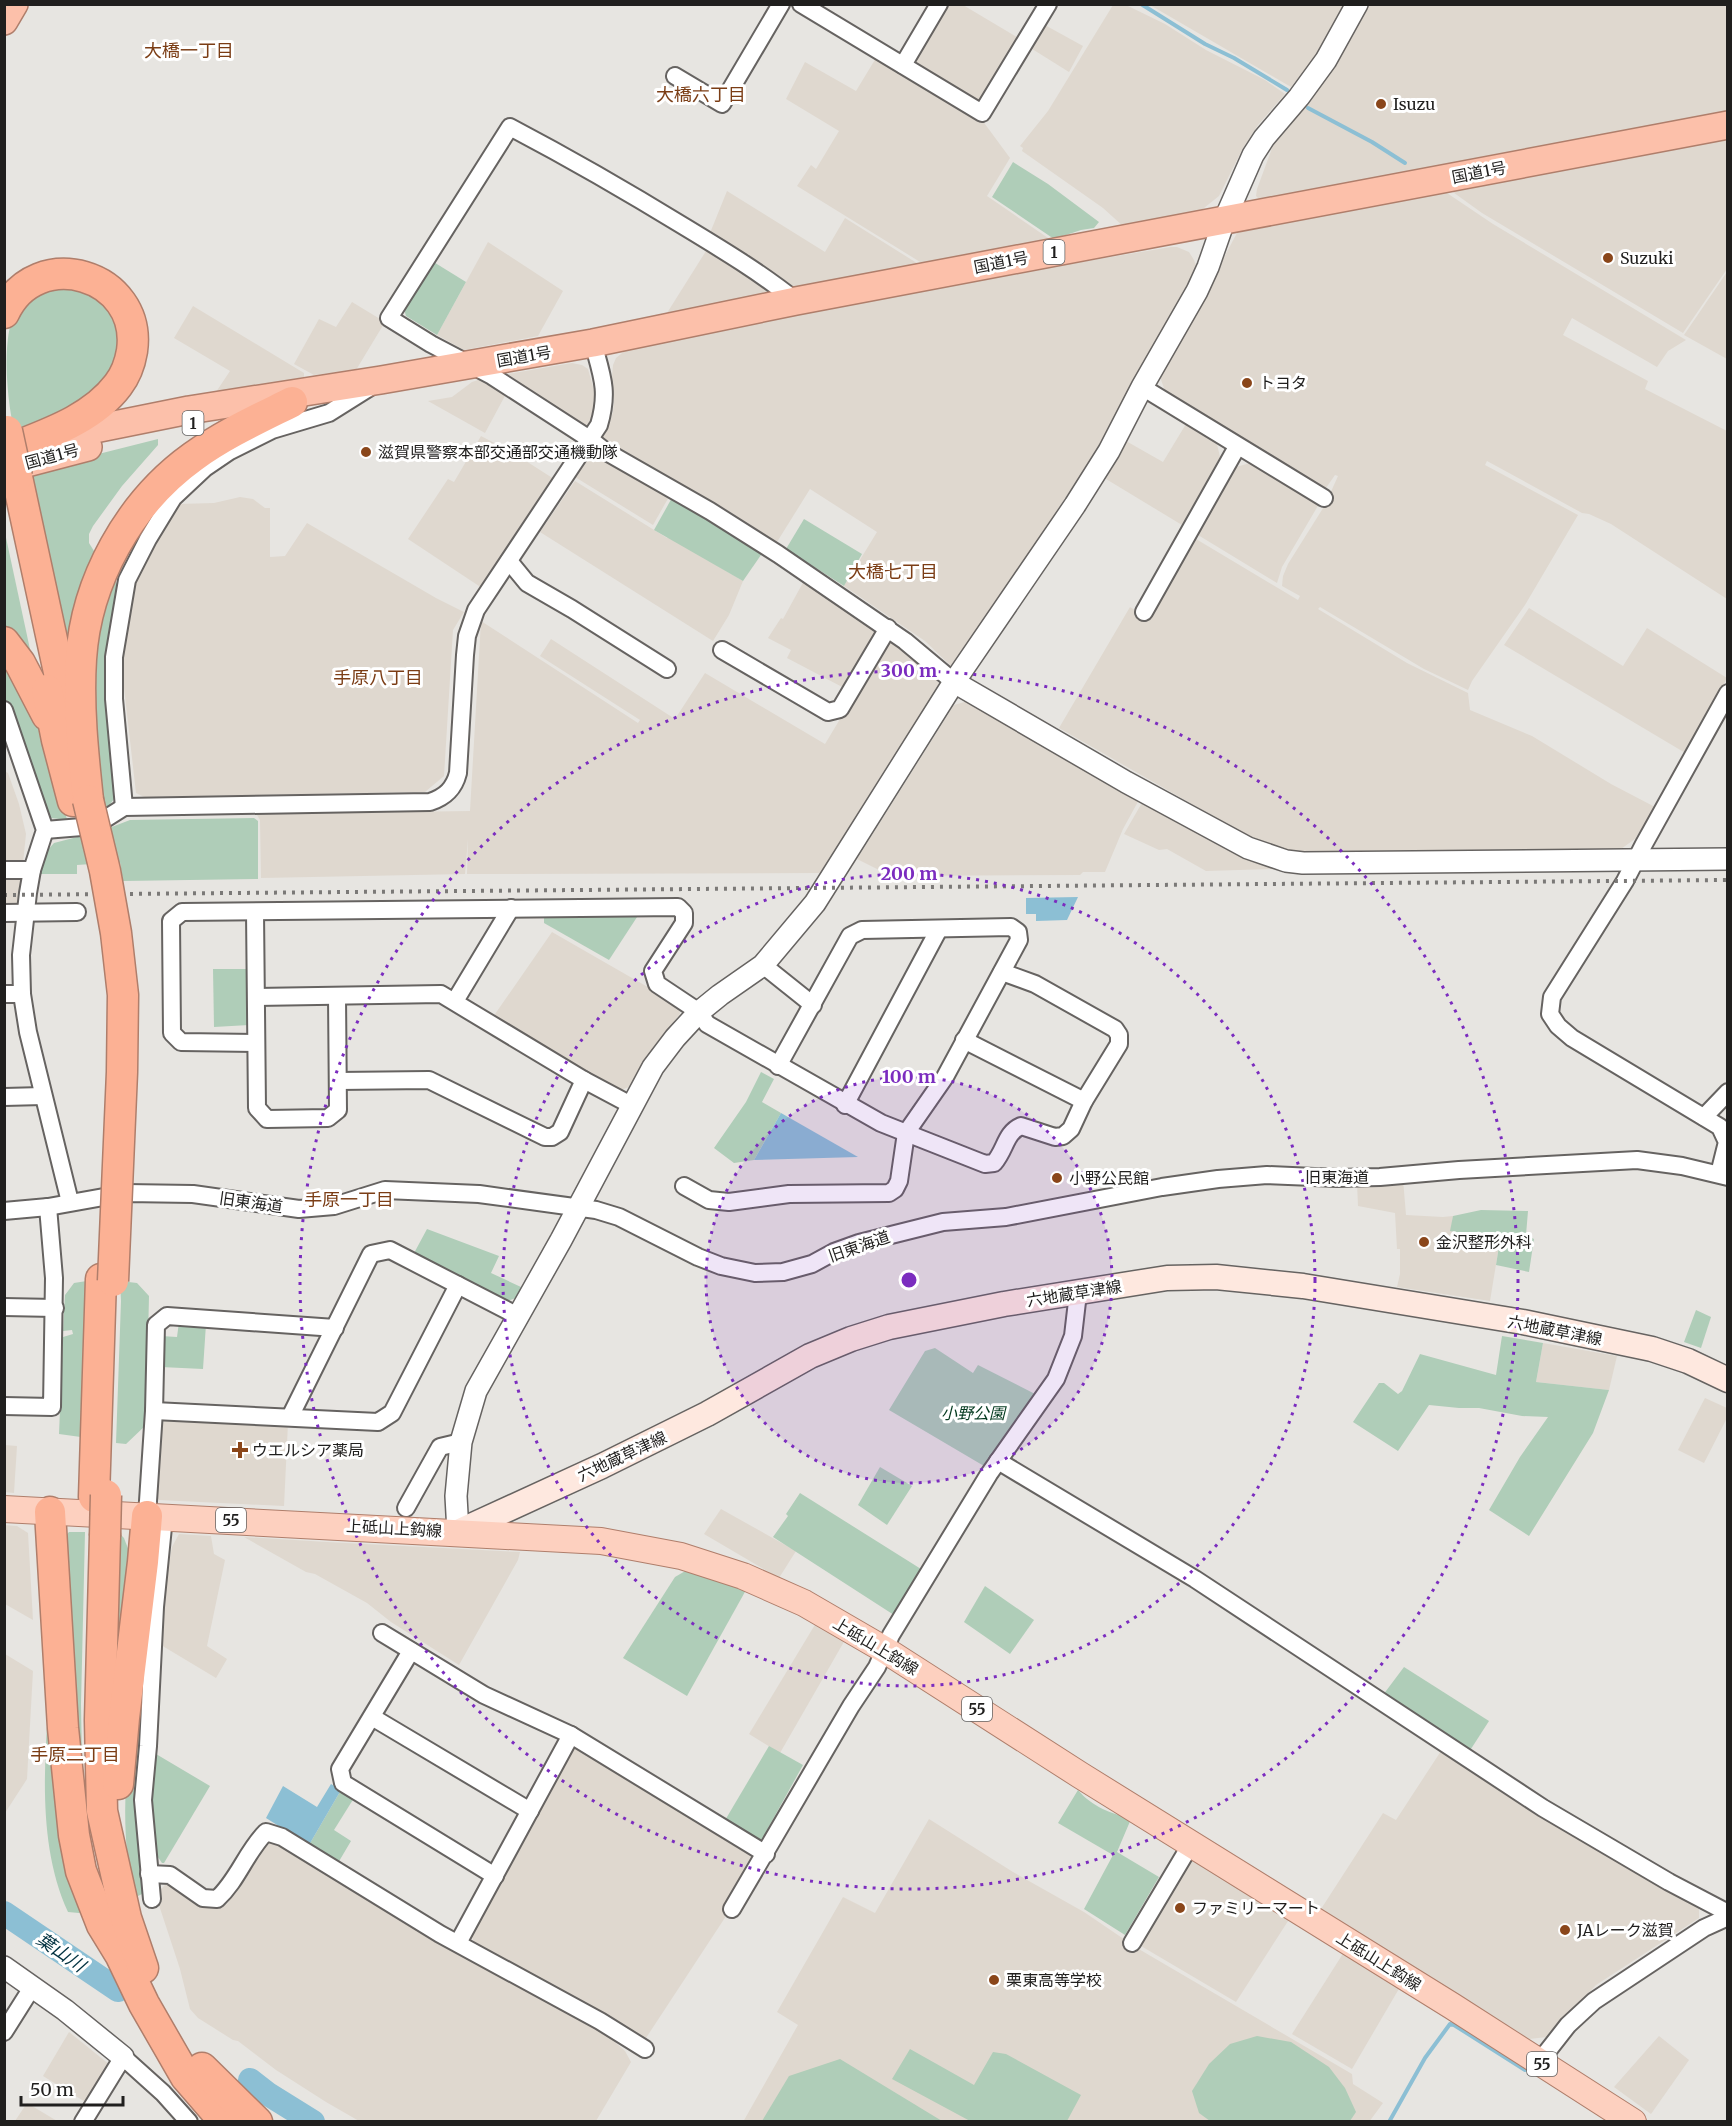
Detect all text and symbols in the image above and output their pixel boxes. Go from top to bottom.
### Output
district label: 大橋一丁目 [144,39,234,62]
district label: 大橋六丁目 [656,83,746,106]
place label: Isuzu [1393,94,1435,114]
marker: Isuzu [1374,97,1388,111]
street label: 国道1号 [1450,157,1508,187]
road number: 1 [1044,240,1064,264]
street label: 国道1号 [972,247,1030,277]
place label: Suzuki [1620,248,1673,268]
marker: Suzuki [1601,251,1615,265]
street label: 国道1号 [495,341,553,371]
place label: トヨタ [1259,373,1307,393]
marker: トヨタ [1240,376,1254,390]
road number: 1 [182,411,204,435]
street label: 国道1号 [23,439,81,473]
place label: 滋賀県警察本部交通部交通機動隊 [378,442,618,462]
marker: 滋賀県警察本部交通部交通機動隊 [359,445,373,459]
district label: 大橋七丁目 [848,560,938,583]
text: 300 m [881,659,937,682]
district label: 手原八丁目 [333,666,423,689]
text: 200 m [881,862,937,885]
text: 100 m [882,1065,936,1088]
street label: 旧東海道 [1305,1167,1369,1187]
place label: 小野公民館 [1069,1168,1149,1188]
marker: 小野公民館 [1050,1171,1064,1185]
street label: 旧東海道 [218,1188,284,1216]
district label: 手原一丁目 [304,1188,394,1211]
street label: 旧東海道 [825,1226,893,1266]
place label: 金沢整形外科 [1436,1232,1532,1252]
marker: 金沢整形外科 [1417,1235,1431,1249]
centre of rings [899,1270,919,1290]
street label: 六地蔵草津線 [1025,1276,1123,1310]
street label: 六地蔵草津線 [1506,1311,1604,1349]
park label: 小野公園 [941,1403,1007,1423]
street label: 六地蔵草津線 [574,1427,670,1485]
place label: ウエルシア薬局 [252,1440,364,1460]
marker: ウエルシア薬局 [233,1443,247,1457]
road number: 55 [216,1508,246,1532]
street label: 上砥山上鈎線 [346,1516,442,1540]
street label: 上砥山上鈎線 [830,1613,922,1679]
road number: 55 [962,1697,992,1721]
district label: 手原二丁目 [30,1743,120,1766]
place label: ファミリーマート [1192,1898,1320,1918]
marker: ファミリーマート [1173,1901,1187,1915]
place label: JAレーク滋賀 [1576,1920,1674,1940]
marker: JAレーク滋賀 [1558,1923,1572,1937]
water label: 葉山川 [32,1927,91,1978]
street label: 上砥山上鈎線 [1333,1927,1425,1995]
place label: 栗東高等学校 [1006,1970,1102,1990]
marker: 栗東高等学校 [987,1973,1001,1987]
road number: 55 [1527,2052,1557,2076]
scale bar [21,2069,123,2107]
text: 50 m [30,2078,74,2101]

